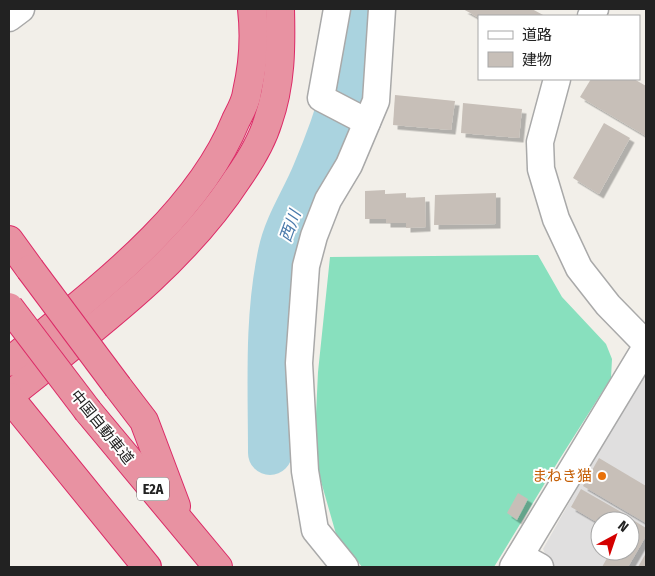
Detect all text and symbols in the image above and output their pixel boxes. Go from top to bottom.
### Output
legend [478,15,640,80]
text: 道路 [522,26,552,44]
text: 建物 [522,51,552,69]
water label: 西川 [276,206,305,244]
street label: 中国自動車道 [67,386,137,468]
place label: まねき猫 [532,467,592,485]
marker: まねき猫 [596,470,608,482]
road number: E2A [137,478,169,500]
north arrow [590,511,640,561]
text: N [614,517,632,536]

